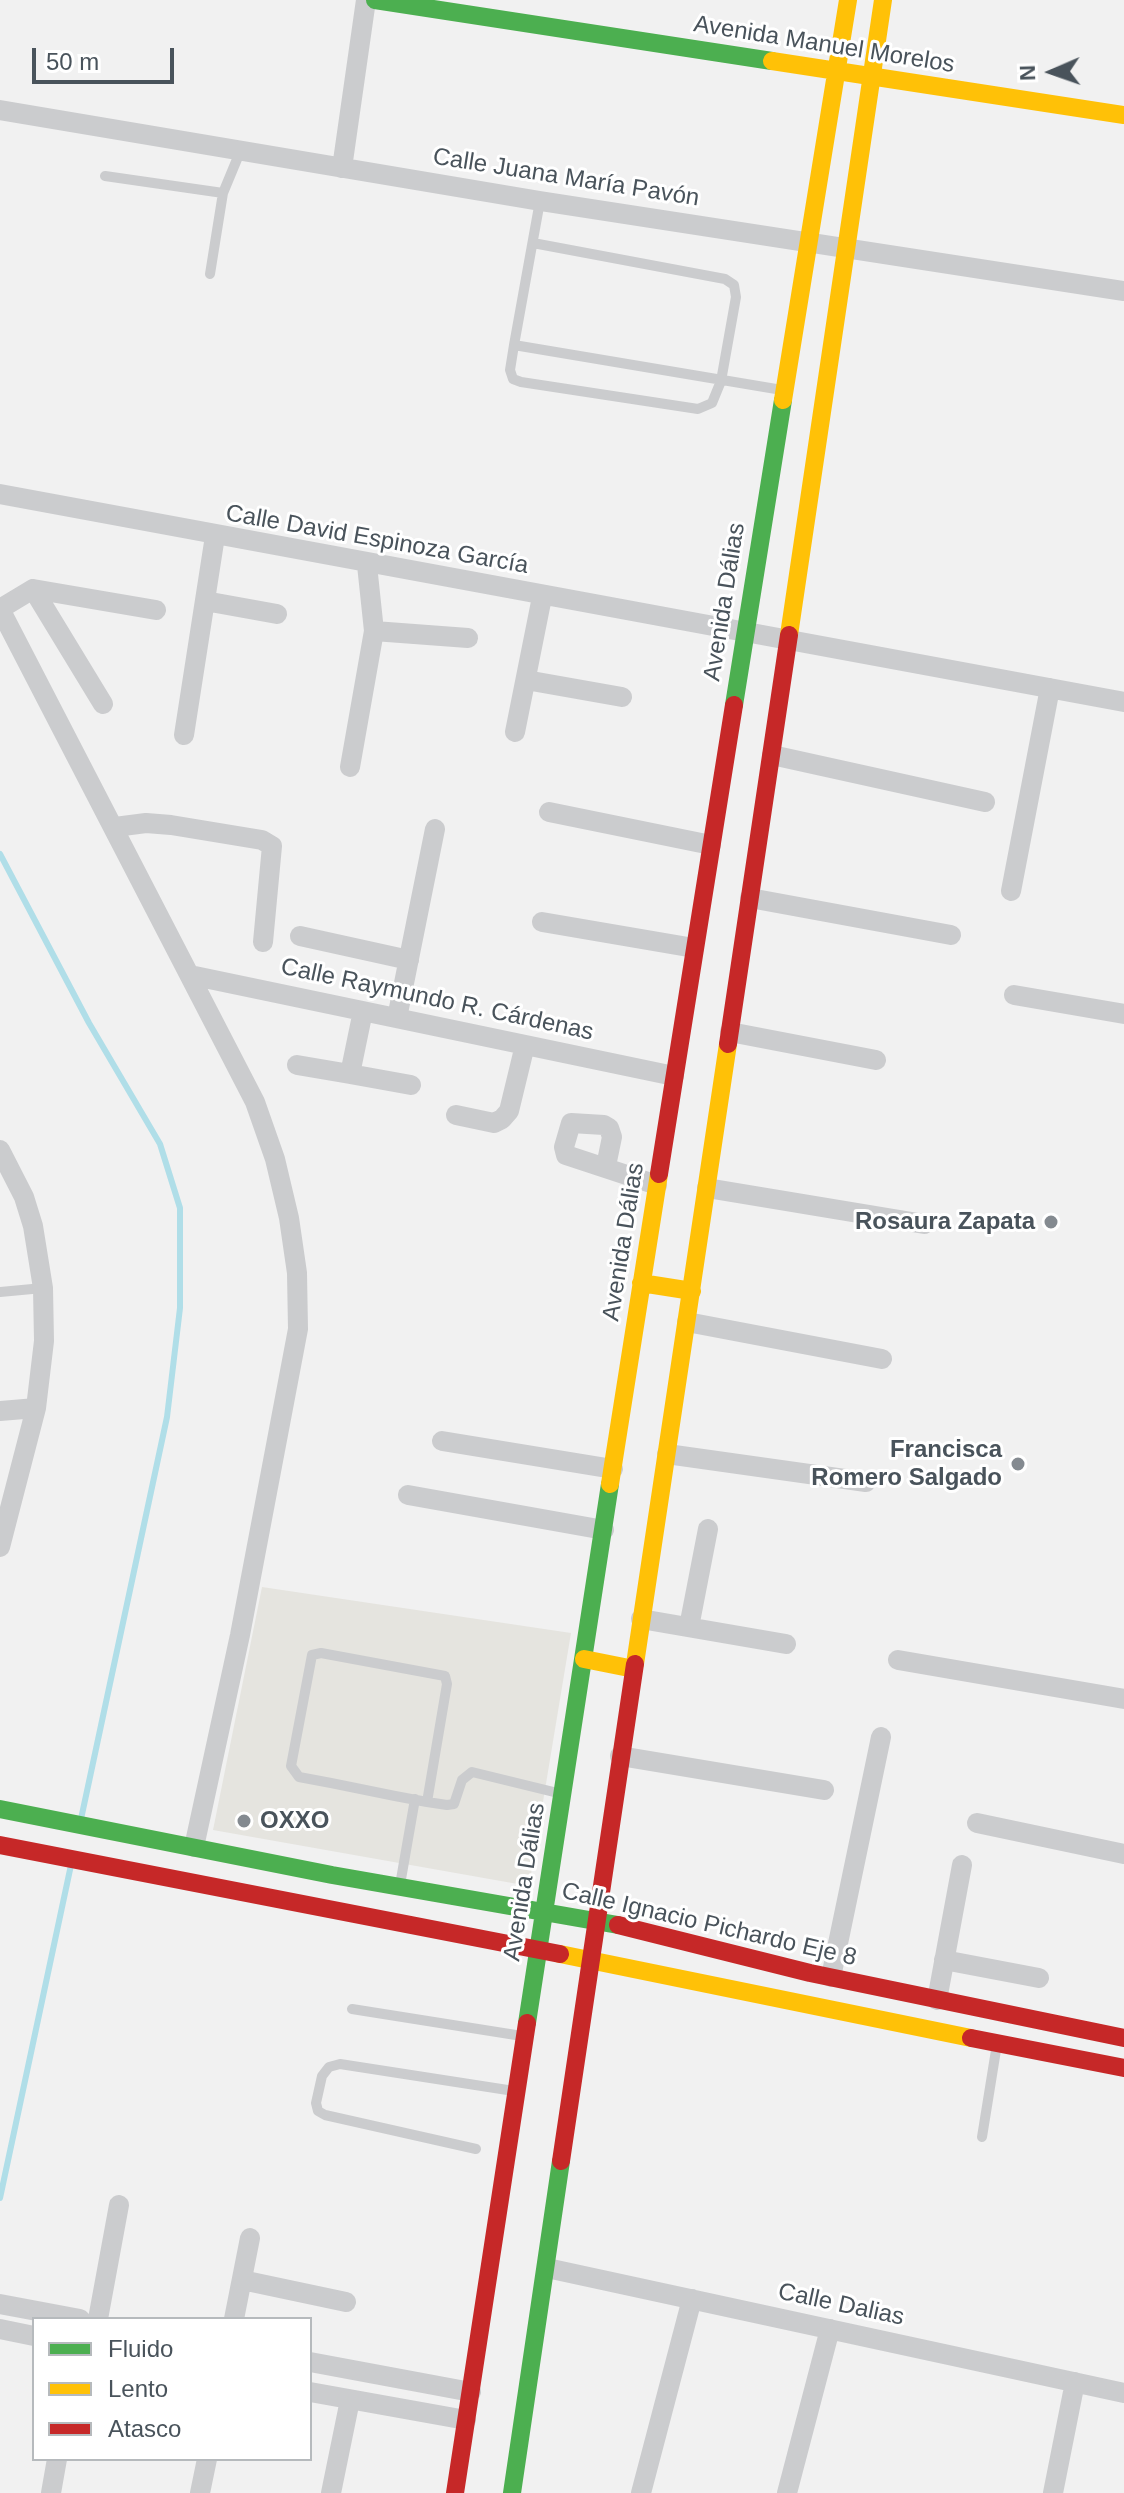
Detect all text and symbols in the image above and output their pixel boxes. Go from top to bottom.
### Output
street label: Avenida Manuel Morelos [692,10,956,80]
scale bar [36,32,178,82]
north arrow [1012,32,1092,112]
text: 50 m [46,48,99,75]
text: N [1015,64,1040,81]
street label: Calle Juana María Pavón [431,143,701,213]
street label: Calle David Espinoza García [223,499,531,581]
street label: Avenida Dálias [698,521,752,683]
street label: Calle Raymundo R. Cárdenas [278,953,596,1047]
street label: Avenida Dálias [597,1161,651,1323]
place label: Rosaura Zapata [855,1208,1035,1236]
marker: Rosaura Zapata [1042,1213,1060,1231]
place label: Francisca Romero Salgado [811,1436,1002,1492]
marker: Francisca Romero Salgado [1009,1455,1027,1473]
street label: Avenida Dálias [498,1801,552,1963]
place label: OXXO [260,1807,329,1835]
marker: OXXO [235,1812,253,1830]
street label: Calle Ignacio Pichardo Eje 8 [559,1877,859,1973]
street label: Calle Dalias [775,2278,907,2332]
legend [32,2317,312,2461]
text: Fluido [108,2335,173,2362]
text: Lento [108,2375,168,2402]
text: Atasco [108,2415,181,2442]

